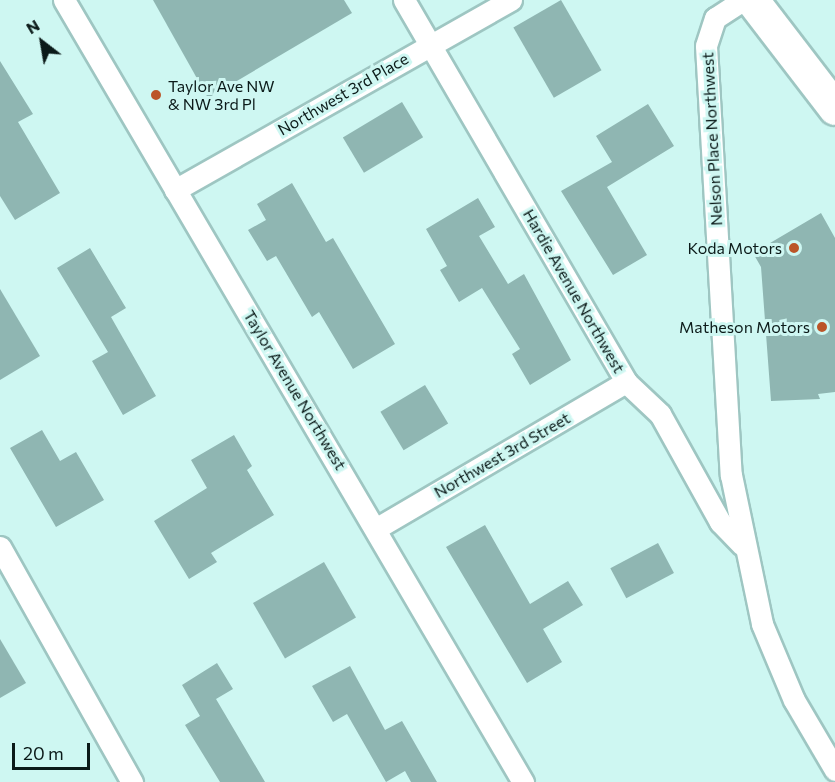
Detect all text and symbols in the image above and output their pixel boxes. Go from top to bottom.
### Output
north arrow [12,12,72,72]
text: N [22,15,43,37]
street label: Northwest 3rd Place [274,49,412,139]
street label: Nelson Place Northwest [698,52,726,226]
place label: Taylor Ave NW & NW 3rd Pl [168,76,275,114]
marker: Taylor Ave NW & NW 3rd Pl [149,88,163,102]
street label: Hardie Avenue Northwest [519,206,629,376]
place label: Koda Motors [687,238,782,258]
marker: Koda Motors [787,241,801,255]
street label: Taylor Avenue Northwest [240,307,350,473]
place label: Matheson Motors [679,317,810,337]
marker: Matheson Motors [815,320,829,334]
street label: Northwest 3rd Street [430,408,574,502]
scale bar [15,731,93,769]
text: 20 m [23,742,64,764]

